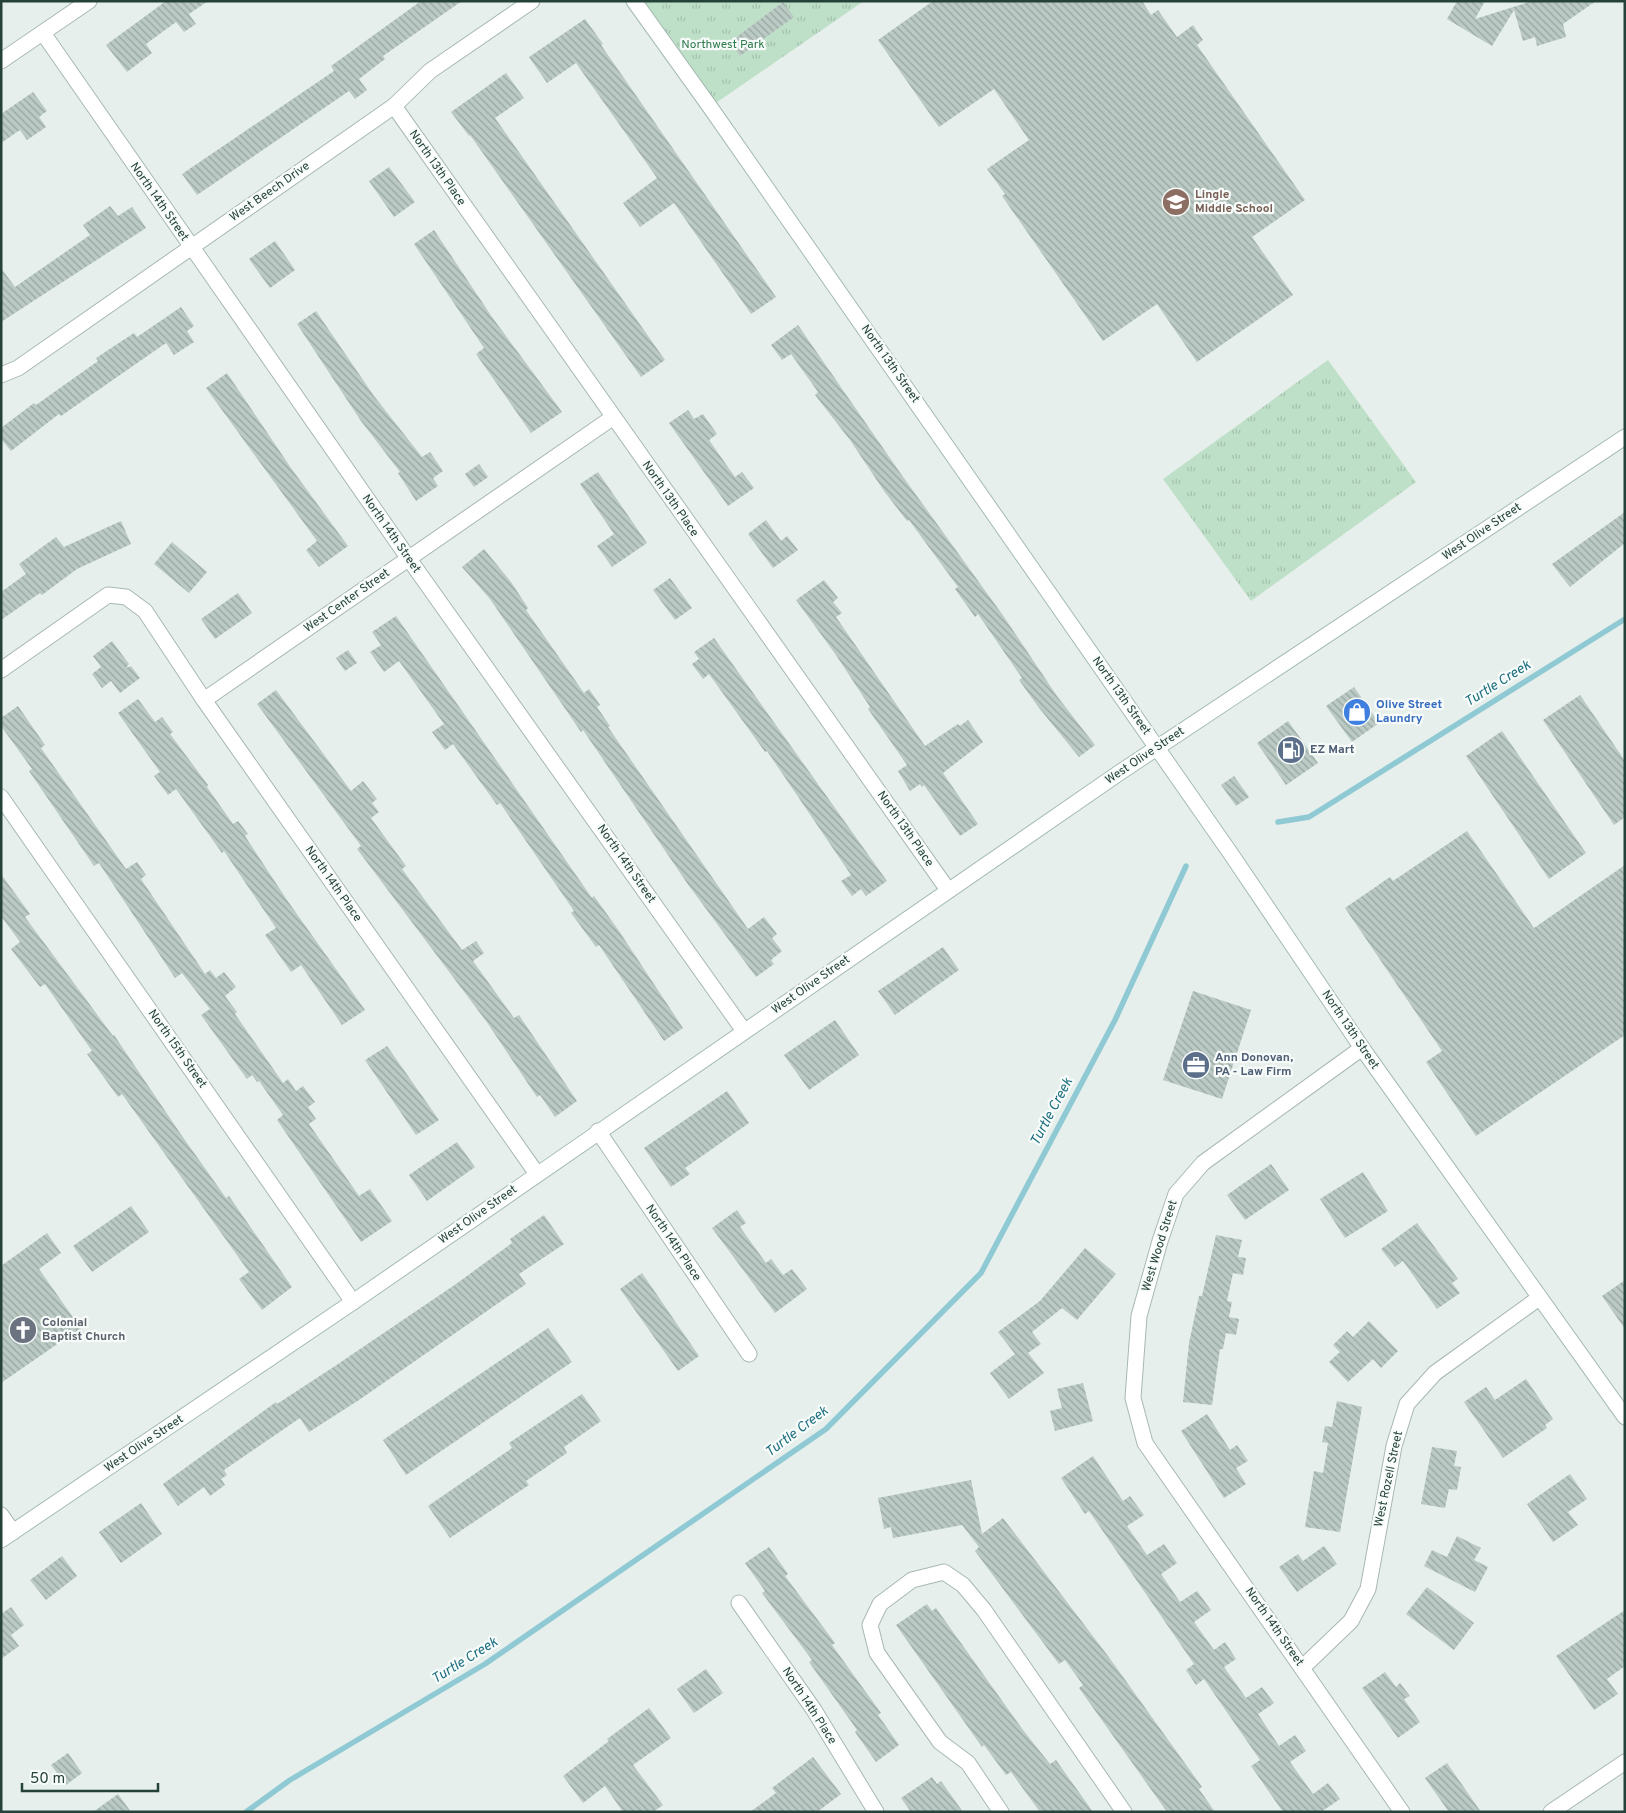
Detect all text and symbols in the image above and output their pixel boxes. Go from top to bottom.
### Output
park label: Northwest Park [681,37,765,53]
street label: North 13th Place [405,127,469,209]
street label: West Beech Drive [227,158,313,226]
street label: North 14th Street [126,160,192,244]
school or university icon: Lingle Middle School [1161,187,1191,217]
place label: Lingle Middle School [1195,187,1273,217]
street label: North 13th Street [857,322,923,406]
street label: North 13th Place [638,458,702,540]
street label: North 14th Street [358,492,424,576]
street label: West Olive Street [1439,500,1525,564]
street label: West Center Street [301,565,393,637]
street label: North 13th Street [1088,654,1154,738]
water label: Turtle Creek [1462,657,1535,711]
shop icon: Olive Street Laundry [1342,697,1372,727]
place label: Olive Street Laundry [1376,697,1442,727]
street label: West Olive Street [1102,724,1188,788]
fuel station icon: EZ Mart [1276,735,1306,765]
place label: EZ Mart [1310,742,1355,758]
street label: North 13th Place [873,788,937,870]
street label: North 14th Street [593,822,659,906]
street label: North 14th Place [301,843,365,925]
street label: West Olive Street [769,952,853,1018]
street label: North 13th Street [1318,987,1382,1073]
street label: North 15th Street [144,1006,210,1092]
office icon: Ann Donovan, PA - Law Firm [1181,1050,1211,1080]
place label: Ann Donovan, PA - Law Firm [1215,1050,1293,1080]
water label: Turtle Creek [1027,1074,1077,1149]
street label: West Olive Street [436,1182,520,1248]
street label: West Wood Street [1138,1198,1182,1294]
street label: North 14th Place [641,1202,705,1284]
church icon: Colonial Baptist Church [8,1315,38,1345]
place label: Colonial Baptist Church [42,1315,125,1345]
water label: Turtle Creek [762,1402,833,1461]
street label: West Olive Street [101,1412,187,1476]
street label: West Rozell Street [1371,1429,1407,1529]
street label: North 14th Street [1241,1585,1307,1669]
water label: Turtle Creek [429,1634,502,1688]
street label: North 14th Place [778,1664,840,1748]
scale bar [22,1760,159,1792]
text: 50 m [30,1770,65,1789]

